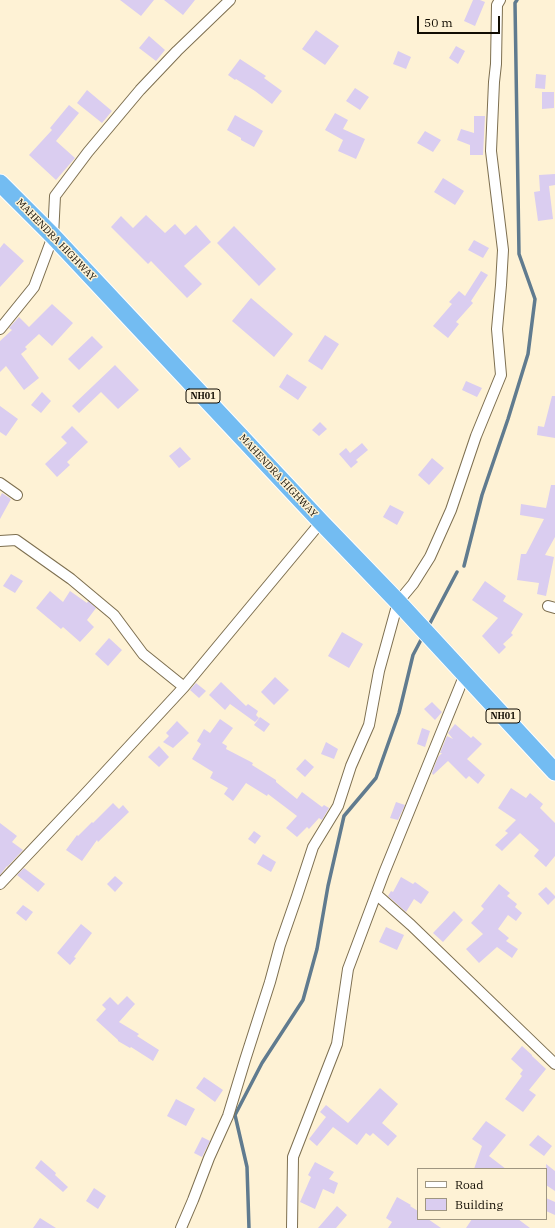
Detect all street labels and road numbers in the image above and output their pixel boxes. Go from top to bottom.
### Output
street label: MAHENDRA HIGHWAY [14,197,98,283]
road number: NH01 [186,389,220,403]
street label: MAHENDRA HIGHWAY [236,432,320,520]
road number: NH01 [486,709,520,723]

